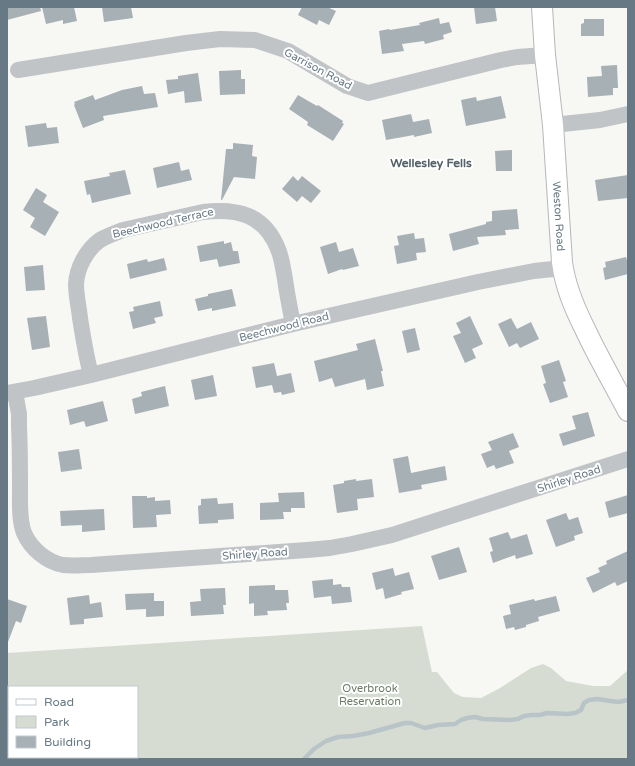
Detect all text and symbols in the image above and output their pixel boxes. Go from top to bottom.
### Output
street label: Garrison Road [282,46,354,92]
district label: Wellesley Fells [390,156,472,171]
street label: Weston Road [550,181,568,252]
street label: Beechwood Terrace [111,205,215,241]
street label: Beechwood Road [238,310,330,344]
street label: Shirley Road [536,463,602,495]
street label: Shirley Road [222,545,288,563]
park label: Overbrook Reservation [339,682,401,708]
legend [8,686,138,758]
text: Road [44,695,74,709]
text: Park [44,715,70,729]
text: Building [44,735,91,749]

